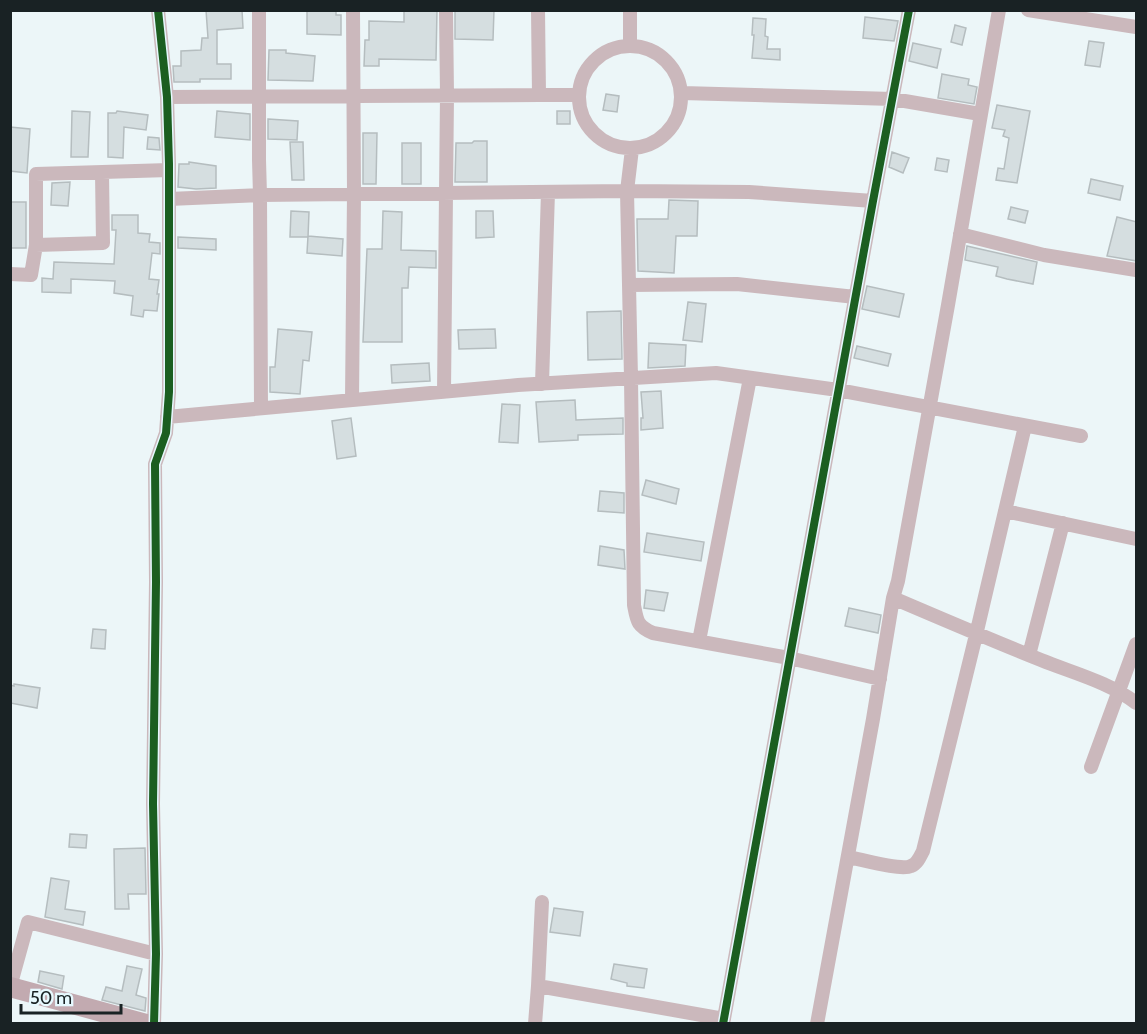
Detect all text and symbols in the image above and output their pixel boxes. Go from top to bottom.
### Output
scale bar [21,977,122,1015]
text: 50 m [30,987,72,1009]

